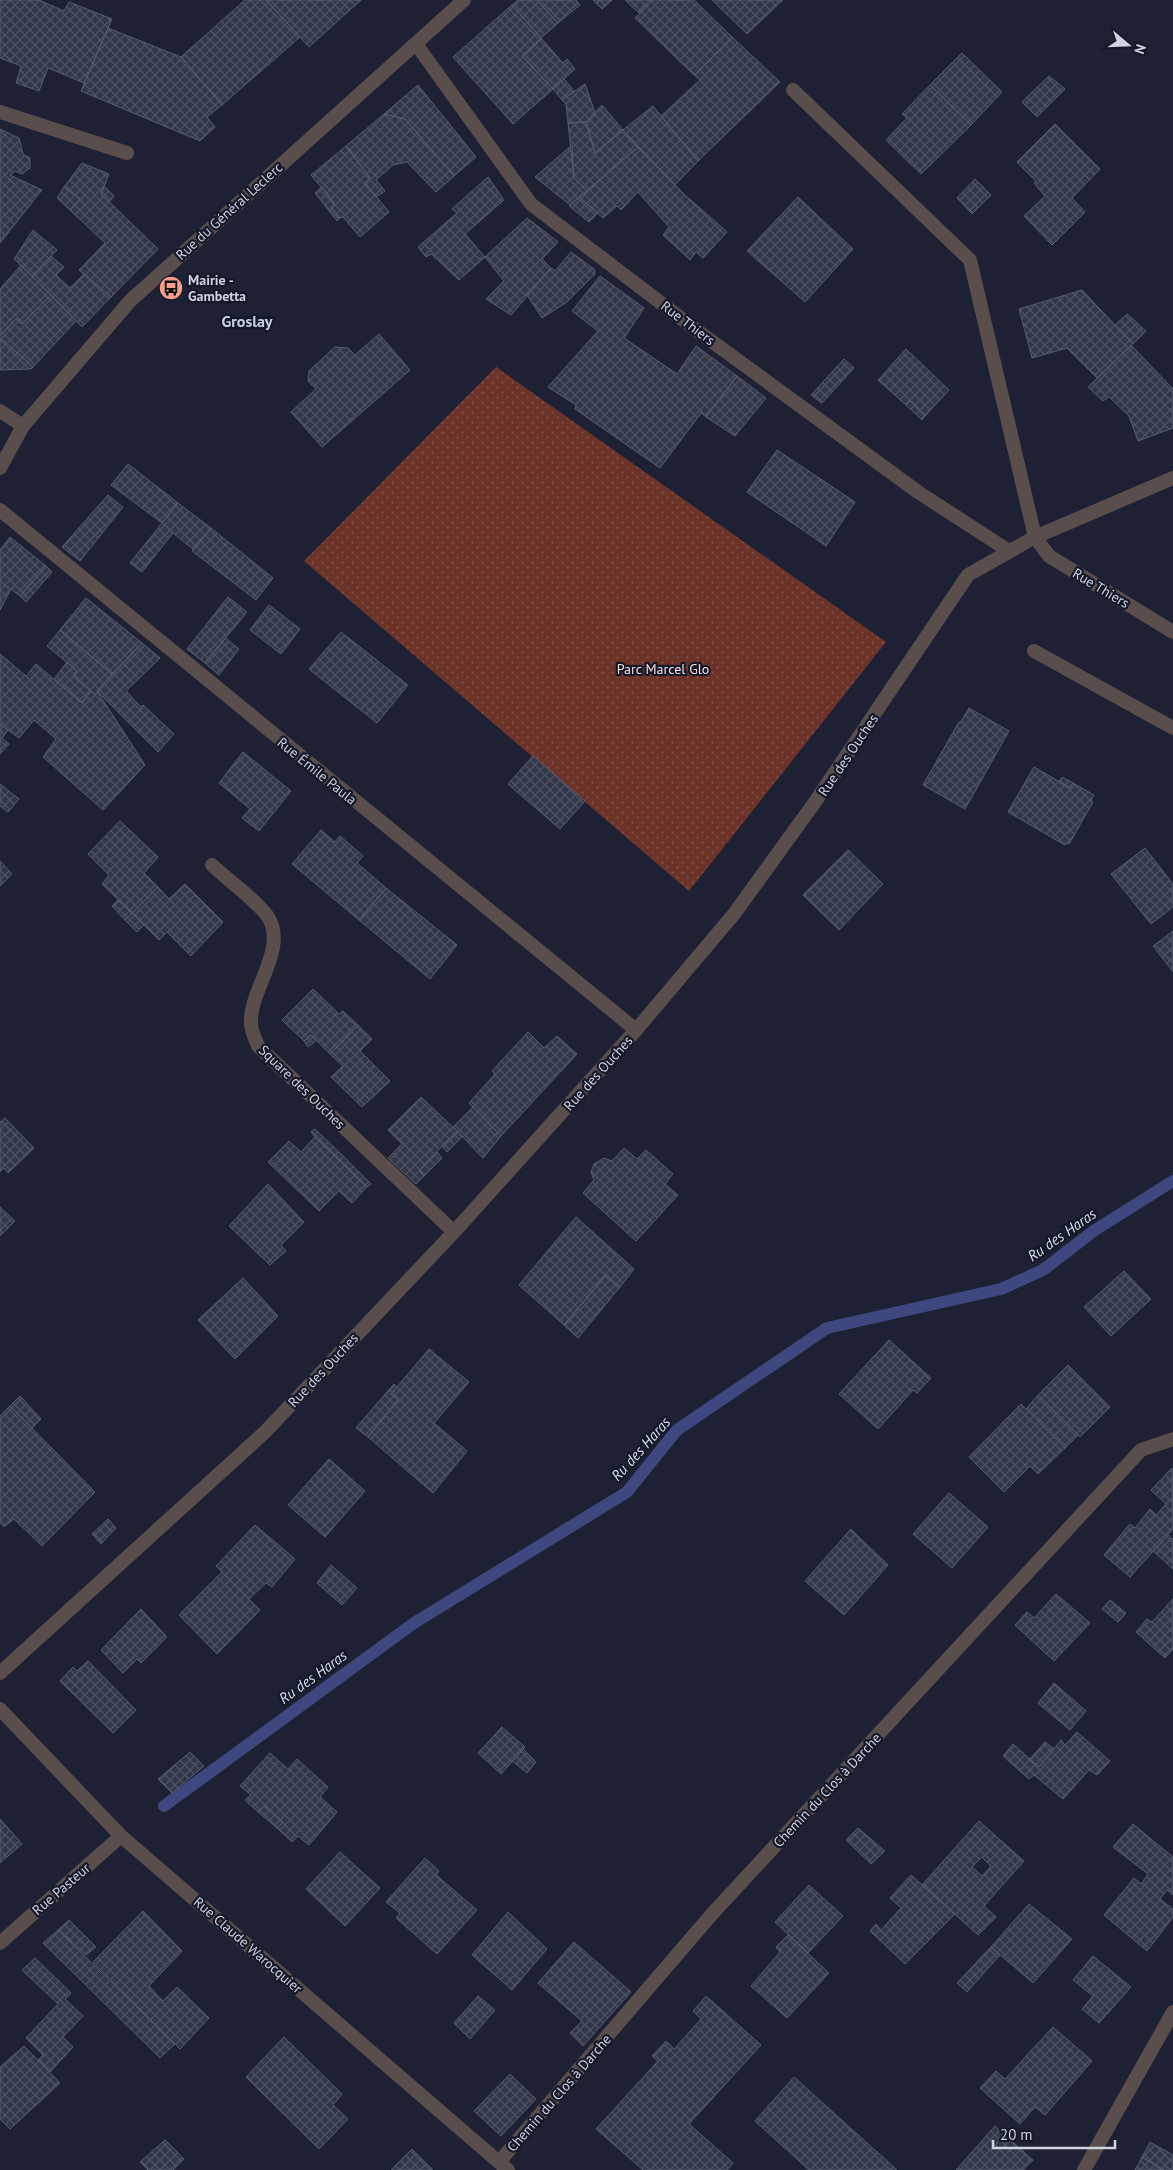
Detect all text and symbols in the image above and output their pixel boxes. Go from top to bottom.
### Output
north arrow [1103,20,1153,70]
text: N [1130,42,1150,57]
street label: Rue du Général Leclerc [172,158,286,264]
place label: Mairie - Gambetta [188,271,246,305]
bus stop icon: Mairie - Gambetta [158,275,184,301]
street label: Rue Thiers [657,297,719,349]
district label: Groslay [222,311,273,331]
street label: Rue Thiers [1069,564,1133,612]
park label: Parc Marcel Glo [617,660,709,678]
street label: Rue des Ouches [814,711,882,799]
street label: Rue Émile Paula [274,733,360,809]
street label: Rue des Ouches [560,1032,637,1114]
street label: Square des Ouches [255,1041,349,1133]
water label: Ru des Haras [1024,1204,1100,1265]
street label: Rue des Ouches [284,1329,362,1411]
water label: Ru des Haras [607,1413,674,1485]
water label: Ru des Haras [275,1646,350,1708]
street label: Chemin du Clos à Darche [769,1729,885,1851]
street label: Rue Pasteur [28,1859,94,1919]
street label: Rue Claude Warocquier [190,1893,306,1997]
street label: Chemin du Clos à Darche [503,2031,615,2155]
scale bar [993,2118,1116,2150]
text: 20 m [1000,2125,1033,2144]

